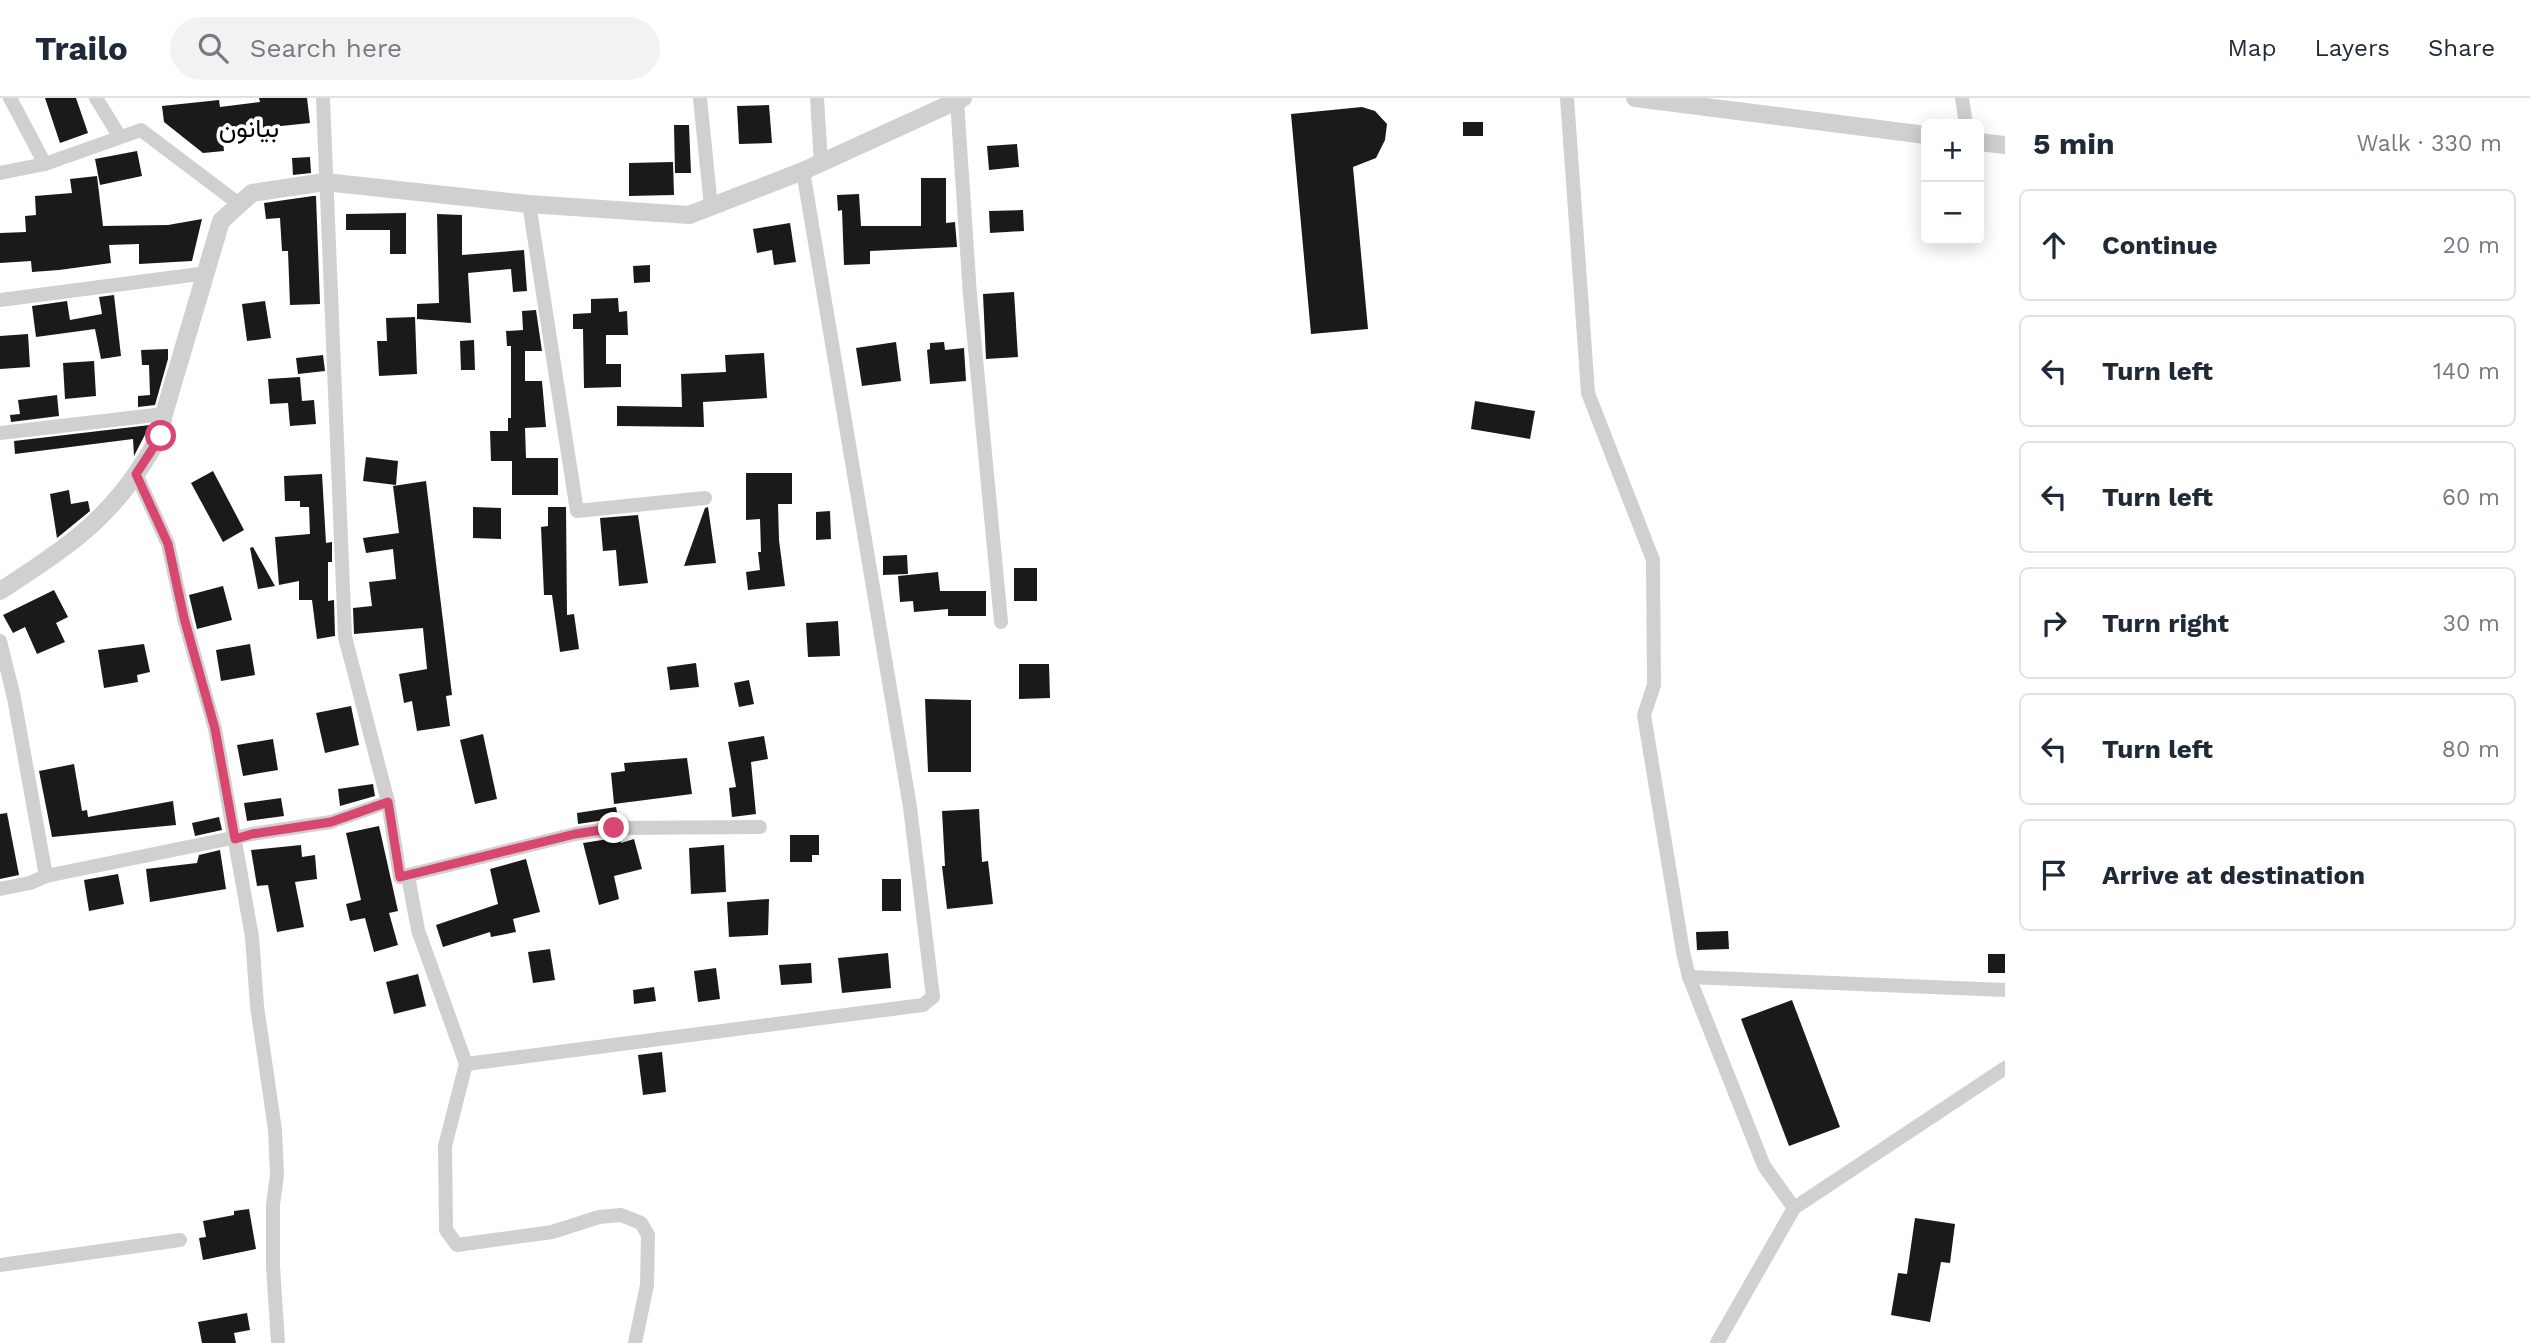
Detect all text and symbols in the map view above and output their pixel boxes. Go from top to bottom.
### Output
search box [170,17,660,80]
text: Trailo [35,29,128,68]
icon: search [194,29,232,67]
text: Search here [250,33,402,63]
text: Map [2228,34,2276,62]
text: Layers [2314,34,2390,62]
text: Share [2428,34,2495,62]
district label: بيانون [219,113,279,144]
map controls [1921,119,1984,245]
button: + [1921,119,1984,182]
text: 5 min [2033,126,2115,161]
text: Walk · 330 m [2356,130,2502,157]
button: − [1921,182,1984,245]
icon: ahead [2035,226,2073,264]
text: Continue [2102,230,2218,260]
text: 20 m [2443,232,2500,259]
icon: left [2035,352,2073,390]
text: Turn left [2102,356,2213,386]
text: 140 m [2433,358,2500,385]
route start [145,420,176,451]
icon: left [2035,478,2073,516]
text: Turn left [2102,482,2213,512]
text: 60 m [2442,484,2500,511]
icon: right [2035,604,2073,642]
text: Turn right [2102,608,2229,638]
text: 30 m [2443,610,2500,637]
icon: left [2035,730,2073,768]
text: Turn left [2102,734,2213,764]
text: 80 m [2442,736,2500,763]
route end [598,812,629,843]
icon: arrive [2035,856,2073,894]
text: Arrive at destination [2102,860,2365,890]

